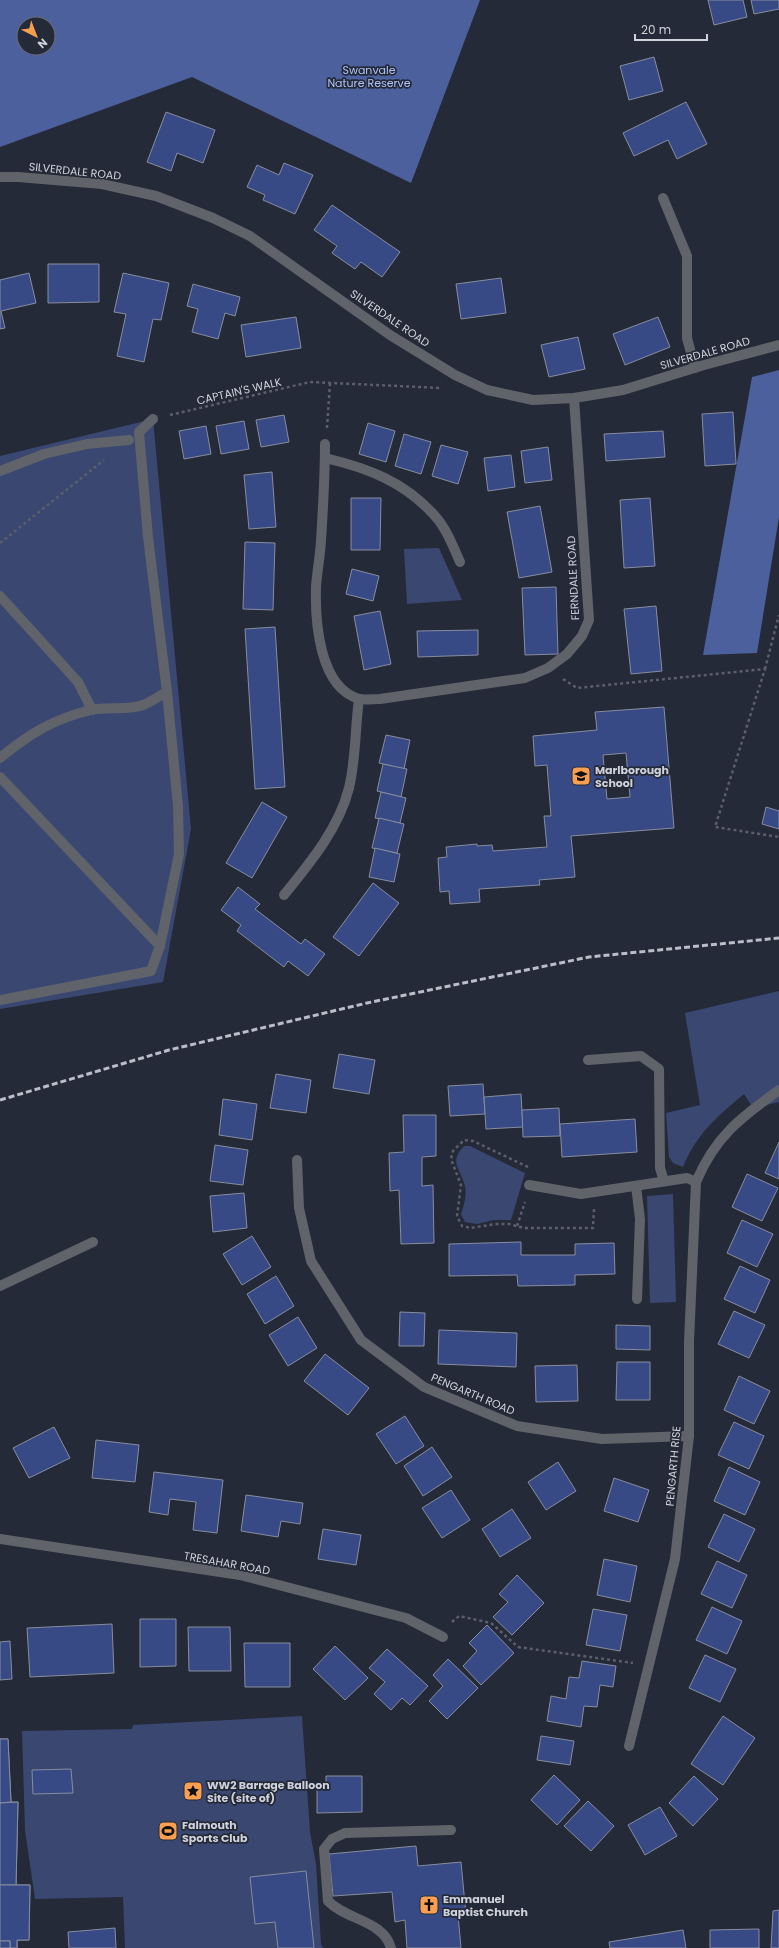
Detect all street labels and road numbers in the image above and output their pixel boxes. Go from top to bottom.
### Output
street label: SILVERDALE ROAD [28,158,122,184]
street label: SILVERDALE ROAD [347,285,433,351]
street label: SILVERDALE ROAD [658,332,752,373]
street label: CAPTAIN'S WALK [195,373,283,409]
street label: FERNDALE ROAD [563,535,583,621]
street label: PENGARTH ROAD [429,1369,517,1419]
street label: PENGARTH RISE [662,1425,684,1507]
street label: TRESAHAR ROAD [183,1548,272,1578]

